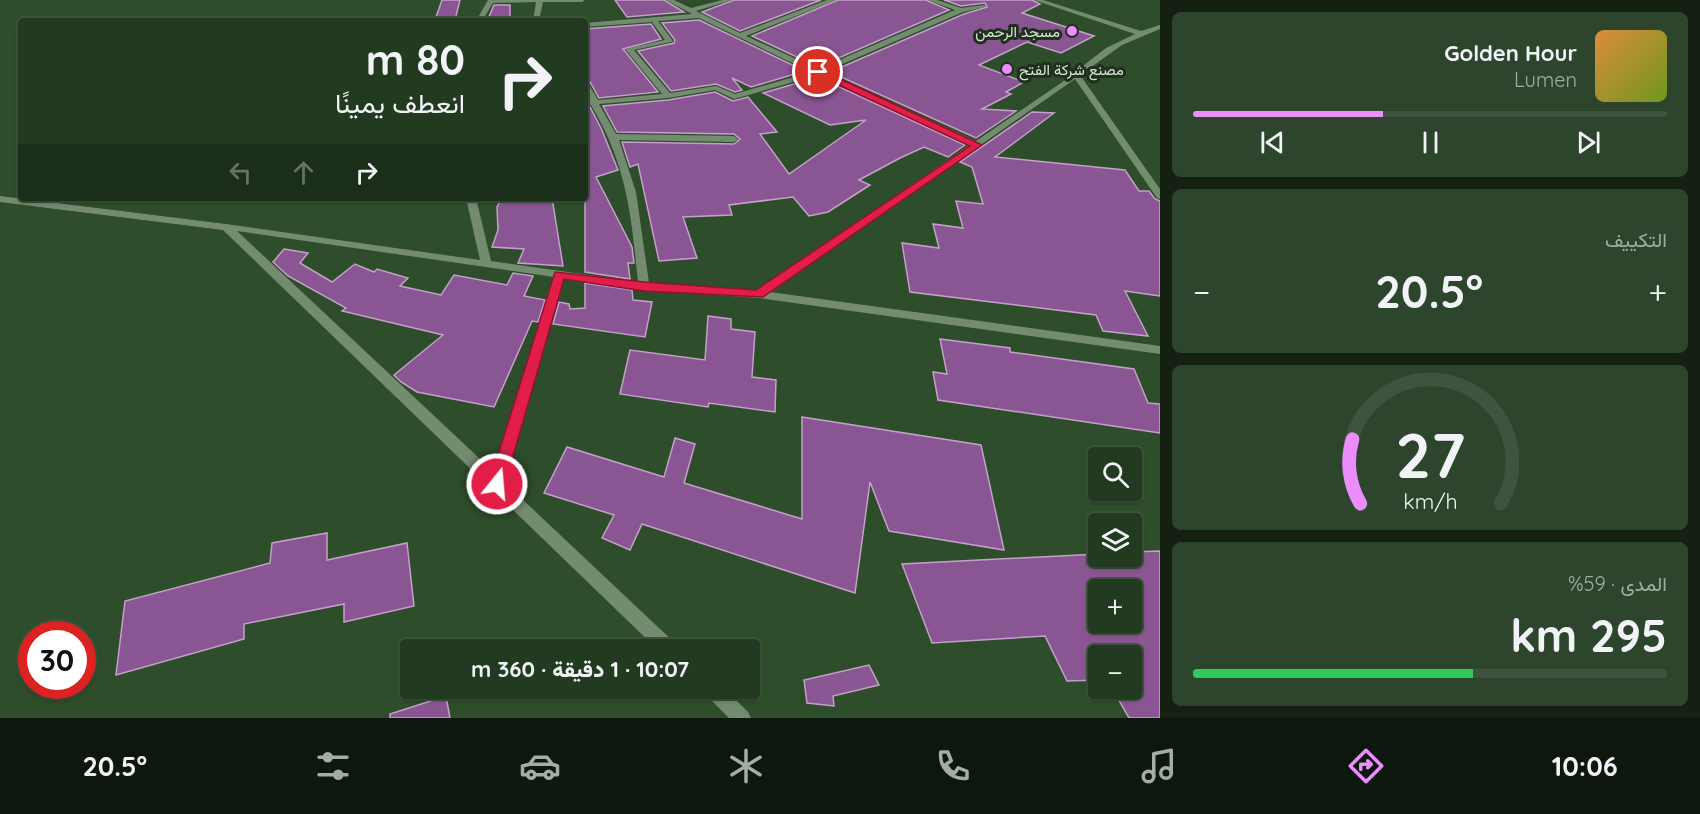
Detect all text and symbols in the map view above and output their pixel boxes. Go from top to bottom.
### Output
place label: مسجد الرحمن [975,22,1060,42]
marker: مسجد الرحمن [1065,24,1079,38]
text: 80 m [366,33,465,86]
text: Golden Hour [1444,39,1577,67]
icon: right [486,42,564,120]
pin [792,46,843,97]
icon: arrive [801,55,834,88]
place label: مصنع شركة الفتح [1019,60,1124,81]
marker: مصنع شركة الفتح [1000,62,1014,76]
text: Lumen [1514,67,1577,92]
text: انعطف يمينًا [335,86,465,120]
icon: previous [1256,126,1289,159]
icon: pause [1414,126,1447,159]
icon: next [1572,126,1605,159]
icon: left [224,156,257,189]
icon: ahead [287,156,320,189]
icon: right [350,156,383,189]
text: التكييف [1605,227,1667,252]
text: 20.5° [1375,263,1483,319]
text: − [1193,271,1210,312]
text: + [1648,271,1667,312]
text: 27 [1395,416,1465,494]
map controls [1088,447,1142,699]
button: search [1088,447,1142,501]
position arrow [465,452,529,516]
text: km/h [1403,489,1457,515]
button: layers [1088,513,1142,567]
text: المدى · 59% [1568,571,1667,596]
button: + [1088,579,1142,633]
text: 295 km [1510,607,1667,663]
speed limit sign: 30 [18,621,96,699]
button: − [1088,645,1142,699]
text: 10:07 · 1 دقيقة · 360 m [471,655,689,683]
icon: filters [312,745,354,787]
icon: car [519,745,561,787]
icon: climate [725,745,767,787]
icon: phone [932,745,974,787]
icon: music [1138,745,1180,787]
icon: directions [1345,745,1387,787]
text: 20.5° [82,749,147,783]
text: 10:06 [1552,749,1618,783]

